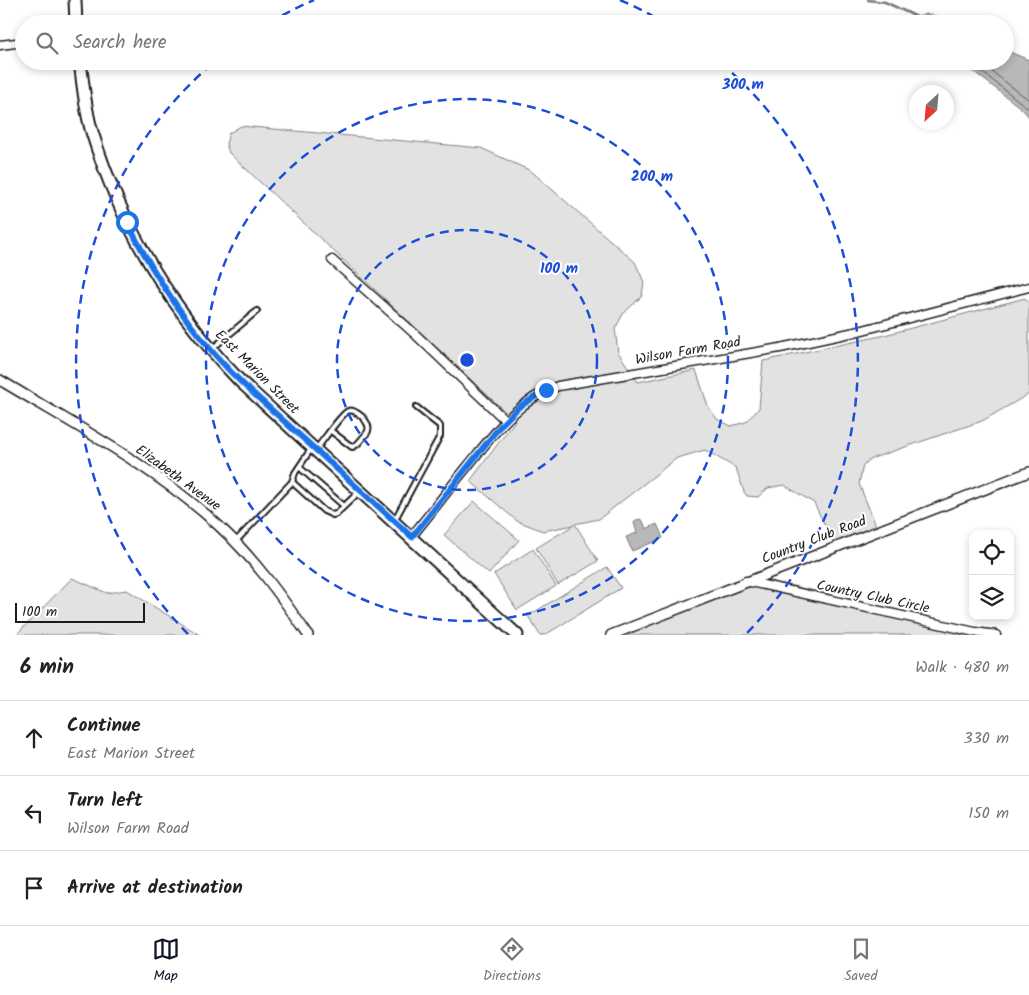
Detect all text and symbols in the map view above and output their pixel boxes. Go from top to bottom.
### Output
search box [15,15,1014,70]
text: Search here [73,28,167,58]
icon: search [33,29,61,57]
text: 300 m [721,73,764,97]
north arrow [909,85,954,130]
text: 200 m [631,165,673,189]
route start [116,211,139,234]
text: 100 m [540,257,578,281]
street label: East Marion Street [210,325,305,420]
street label: Wilson Farm Road [634,331,743,371]
centre of rings [458,351,476,369]
route end [535,379,558,402]
street label: Elizabeth Avenue [131,439,226,517]
street label: Country Club Road [758,510,871,570]
map controls [969,530,1014,620]
button: locate [969,530,1014,575]
street label: Country Club Circle [814,574,932,620]
button: layers [969,575,1014,620]
scale bar [15,600,145,623]
text: 100 m [22,601,57,623]
text: 6 min [20,651,74,684]
text: Walk · 480 m [915,655,1009,680]
text: Continue [67,711,140,741]
icon: ahead [20,724,48,752]
text: 330 m [964,726,1009,751]
text: East Marion Street [67,741,195,766]
text: Turn left [67,786,142,816]
icon: left [20,799,48,827]
text: 150 m [968,801,1009,826]
text: Wilson Farm Road [67,816,189,841]
text: Arrive at destination [67,873,243,903]
icon: arrive [20,874,48,902]
tab: Map [152,935,180,987]
tab: Directions [483,935,541,987]
tab: Saved [844,935,877,987]

